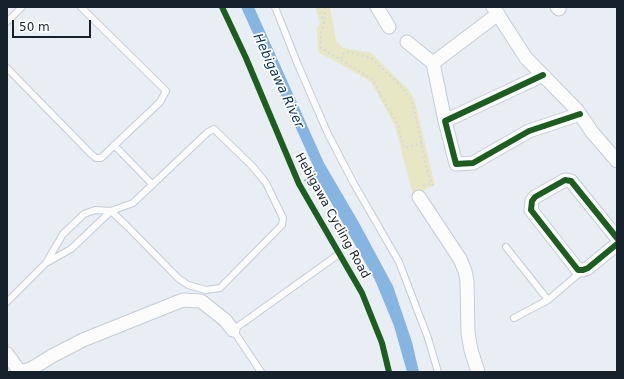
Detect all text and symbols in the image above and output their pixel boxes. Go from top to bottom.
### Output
scale bar [14,12,93,38]
text: 50 m [19,20,50,34]
water label: Hebigawa River [249,31,307,131]
street label: Hebigawa Cycling Road [291,151,373,281]

